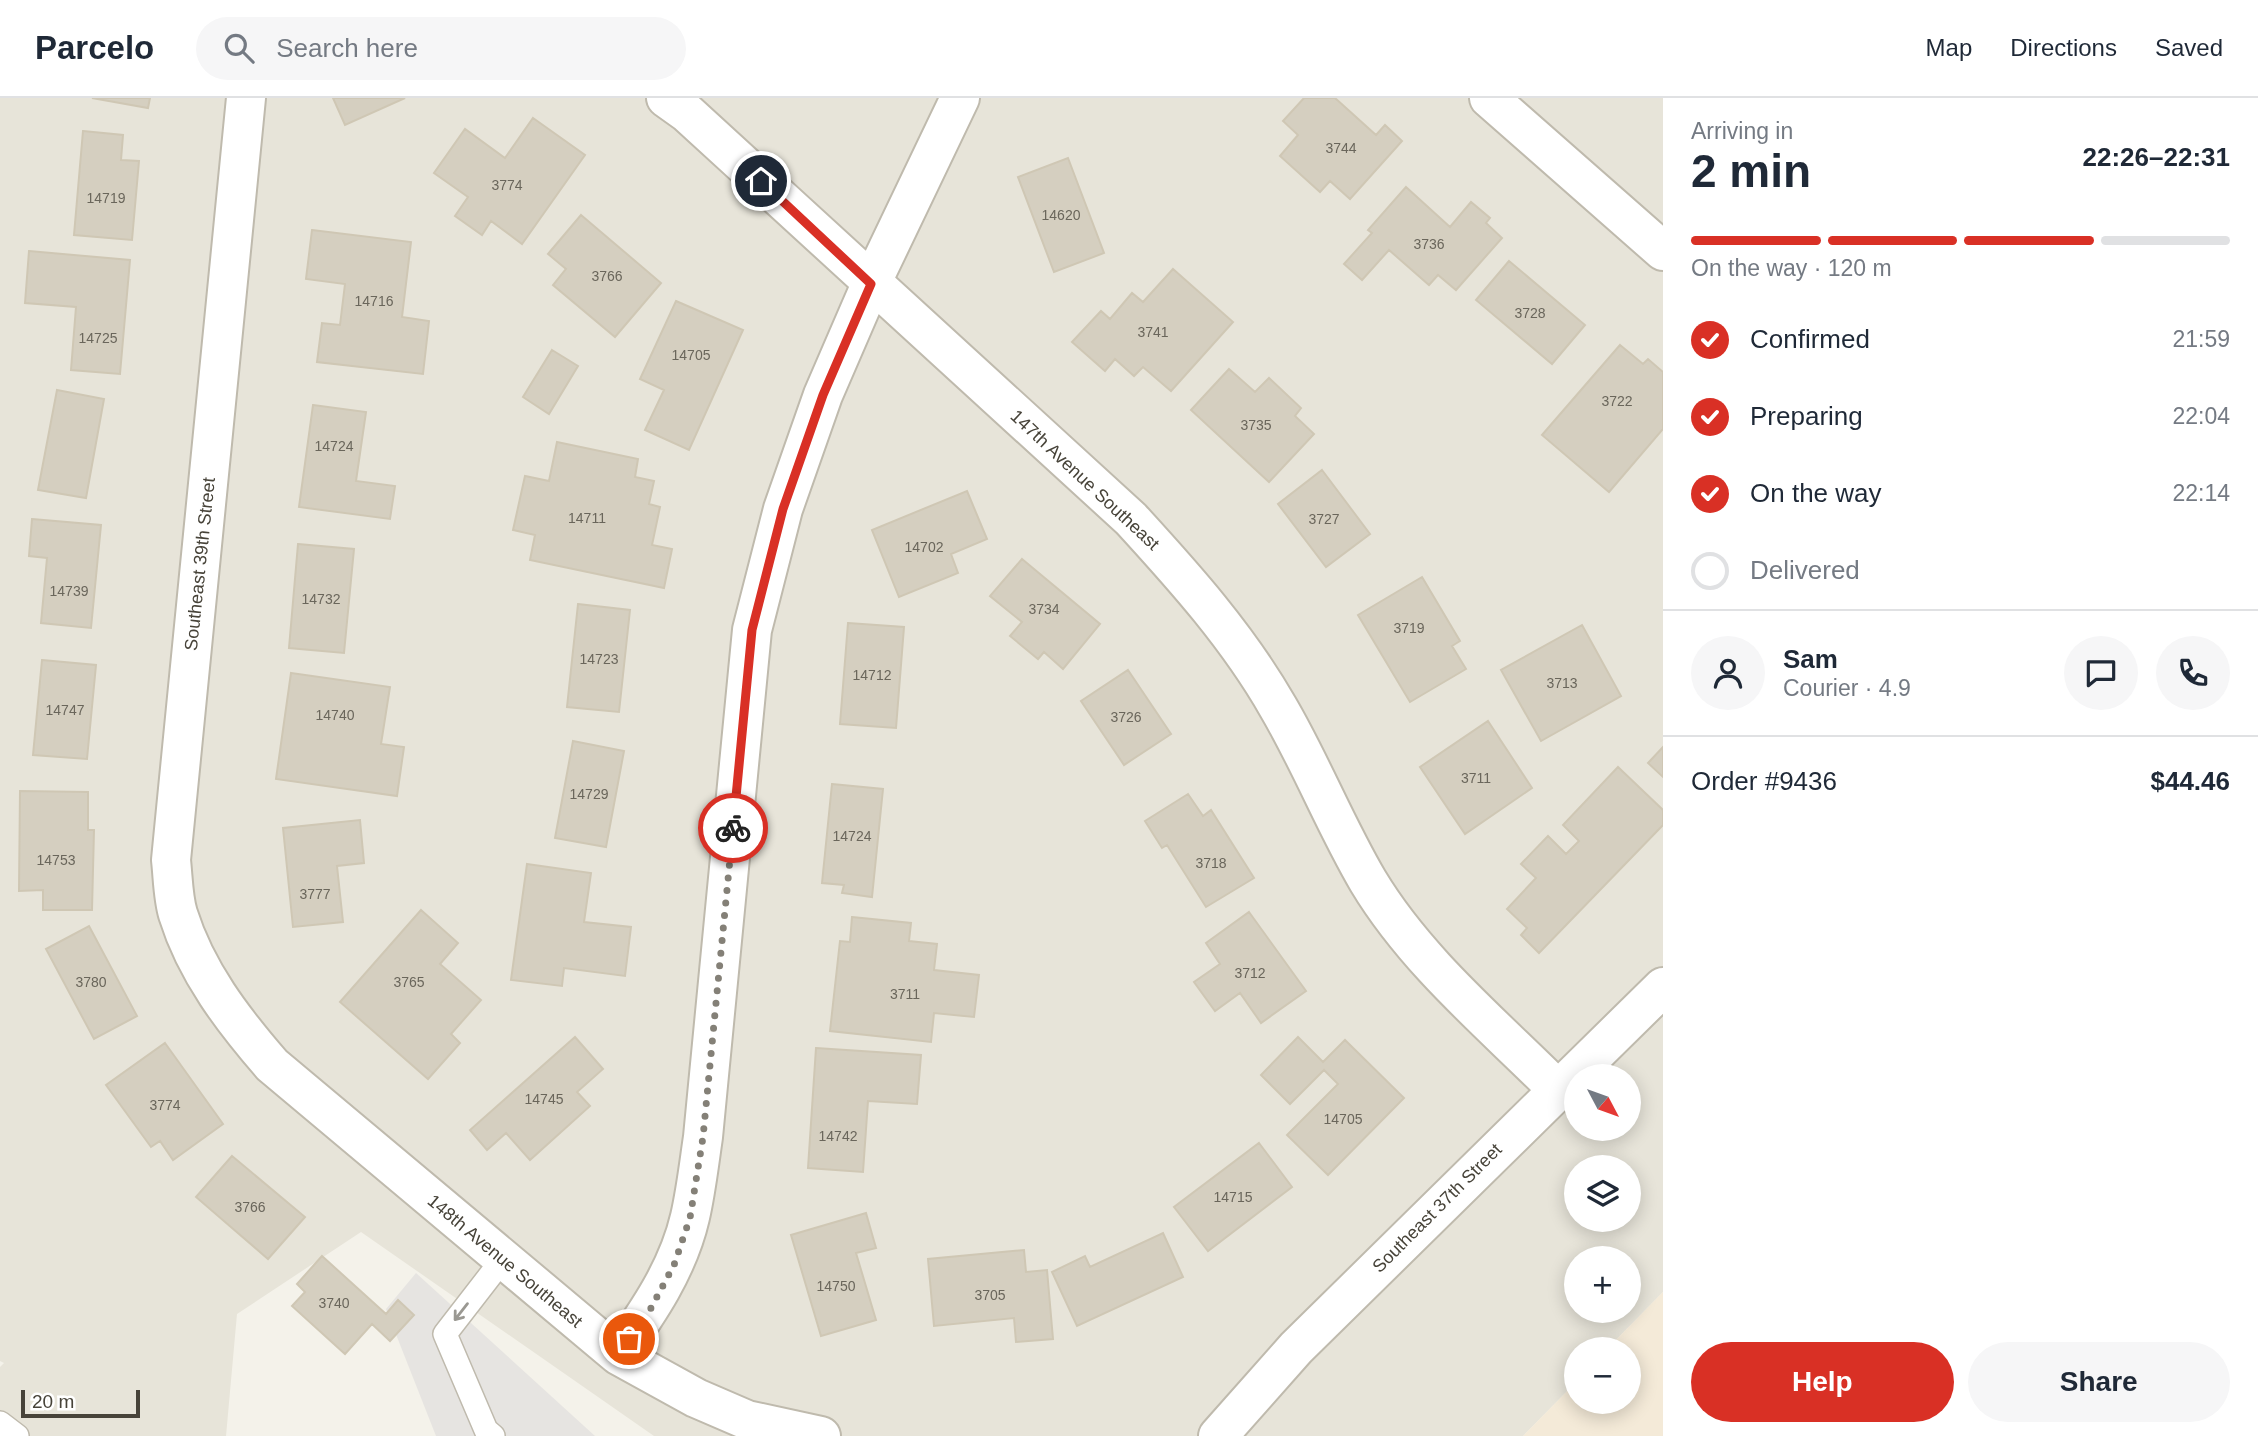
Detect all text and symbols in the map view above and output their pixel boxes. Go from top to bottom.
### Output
search box [196,17,686,80]
text: Parcelo [35,29,154,66]
icon: search [220,29,258,67]
text: Search here [276,33,418,63]
text: Map [1926,34,1972,61]
text: Directions [2010,34,2117,61]
text: Saved [2155,34,2223,61]
text: Arriving in [1691,118,1793,144]
house number: 3744 [1325,140,1357,156]
text: 22:26–22:31 [2083,142,2230,172]
text: 2 min [1691,145,1811,197]
pin [731,151,791,211]
icon: home [742,162,780,200]
house number: 3774 [491,177,523,193]
house number: 14719 [87,190,126,206]
house number: 14620 [1042,207,1081,223]
house number: 3736 [1413,236,1445,252]
text: On the way · 120 m [1691,255,1892,281]
house number: 3766 [591,268,623,284]
house number: 14716 [355,293,394,309]
house number: 3728 [1514,305,1546,321]
icon: check [1691,321,1729,359]
house number: 3741 [1137,324,1169,340]
text: Confirmed [1750,324,1870,354]
text: 21:59 [2172,326,2230,352]
house number: 14725 [79,330,118,346]
house number: 14705 [672,347,711,363]
house number: 3722 [1601,393,1633,409]
icon: check [1691,398,1729,436]
text: Preparing [1750,401,1863,431]
text: 22:04 [2172,403,2230,429]
street label: 147th Avenue Southeast [1007,406,1163,554]
house number: 3735 [1240,417,1272,433]
house number: 14724 [315,438,354,454]
icon: check [1691,475,1729,513]
street label: Southeast 39th Street [181,476,219,652]
text: On the way [1750,478,1882,508]
text: 22:14 [2172,480,2230,506]
house number: 14711 [568,510,606,526]
house number: 3727 [1308,511,1340,527]
house number: 14702 [905,539,944,555]
text: Delivered [1750,555,1860,585]
house number: 14739 [50,583,89,599]
house number: 14732 [302,591,341,607]
house number: 3734 [1028,601,1060,617]
house number: 3719 [1393,620,1425,636]
button: person [1691,636,1765,710]
button: chat [2064,636,2138,710]
button: phone [2156,636,2230,710]
text: Sam [1783,644,1838,674]
house number: 14723 [580,651,619,667]
house number: 14712 [853,667,892,683]
house number: 3713 [1546,675,1578,691]
text: Courier · 4.9 [1783,675,1911,701]
house number: 14747 [46,702,85,718]
house number: 14740 [316,707,355,723]
house number: 3726 [1110,709,1142,725]
text: Order #9436 [1691,766,1837,796]
text: $44.46 [2150,766,2230,796]
house number: 3711 [1461,770,1491,786]
house number: 14729 [570,786,609,802]
courier [698,793,768,863]
icon: bike [714,809,752,847]
house number: 14724 [833,828,872,844]
house number: 14753 [37,852,76,868]
house number: 3718 [1195,855,1227,871]
house number: 3777 [299,886,331,902]
house number: 3712 [1234,965,1266,981]
house number: 3780 [75,974,107,990]
house number: 3765 [393,974,425,990]
house number: 3711 [890,986,920,1002]
north arrow [1564,1064,1642,1141]
map controls [1564,1064,1641,1414]
house number: 14745 [525,1091,564,1107]
house number: 3774 [149,1097,181,1113]
house number: 14705 [1324,1111,1363,1127]
house number: 14742 [819,1128,858,1144]
street label: Southeast 37th Street [1368,1139,1506,1277]
button: layers [1564,1155,1641,1232]
house number: 14715 [1214,1189,1253,1205]
street label: 148th Avenue Southeast [424,1190,586,1332]
house number: 3766 [234,1199,266,1215]
button: + [1564,1246,1641,1323]
house number: 14750 [817,1278,856,1294]
house number: 3705 [974,1287,1006,1303]
house number: 3740 [318,1295,350,1311]
one-way arrow [454,1303,469,1321]
pin [599,1309,659,1369]
icon: bag [610,1320,648,1358]
button: − [1564,1337,1641,1414]
button: Help [1691,1342,1954,1422]
button: Share [1968,1342,2230,1422]
scale bar [21,1387,140,1419]
text: 20 m [32,1391,74,1412]

